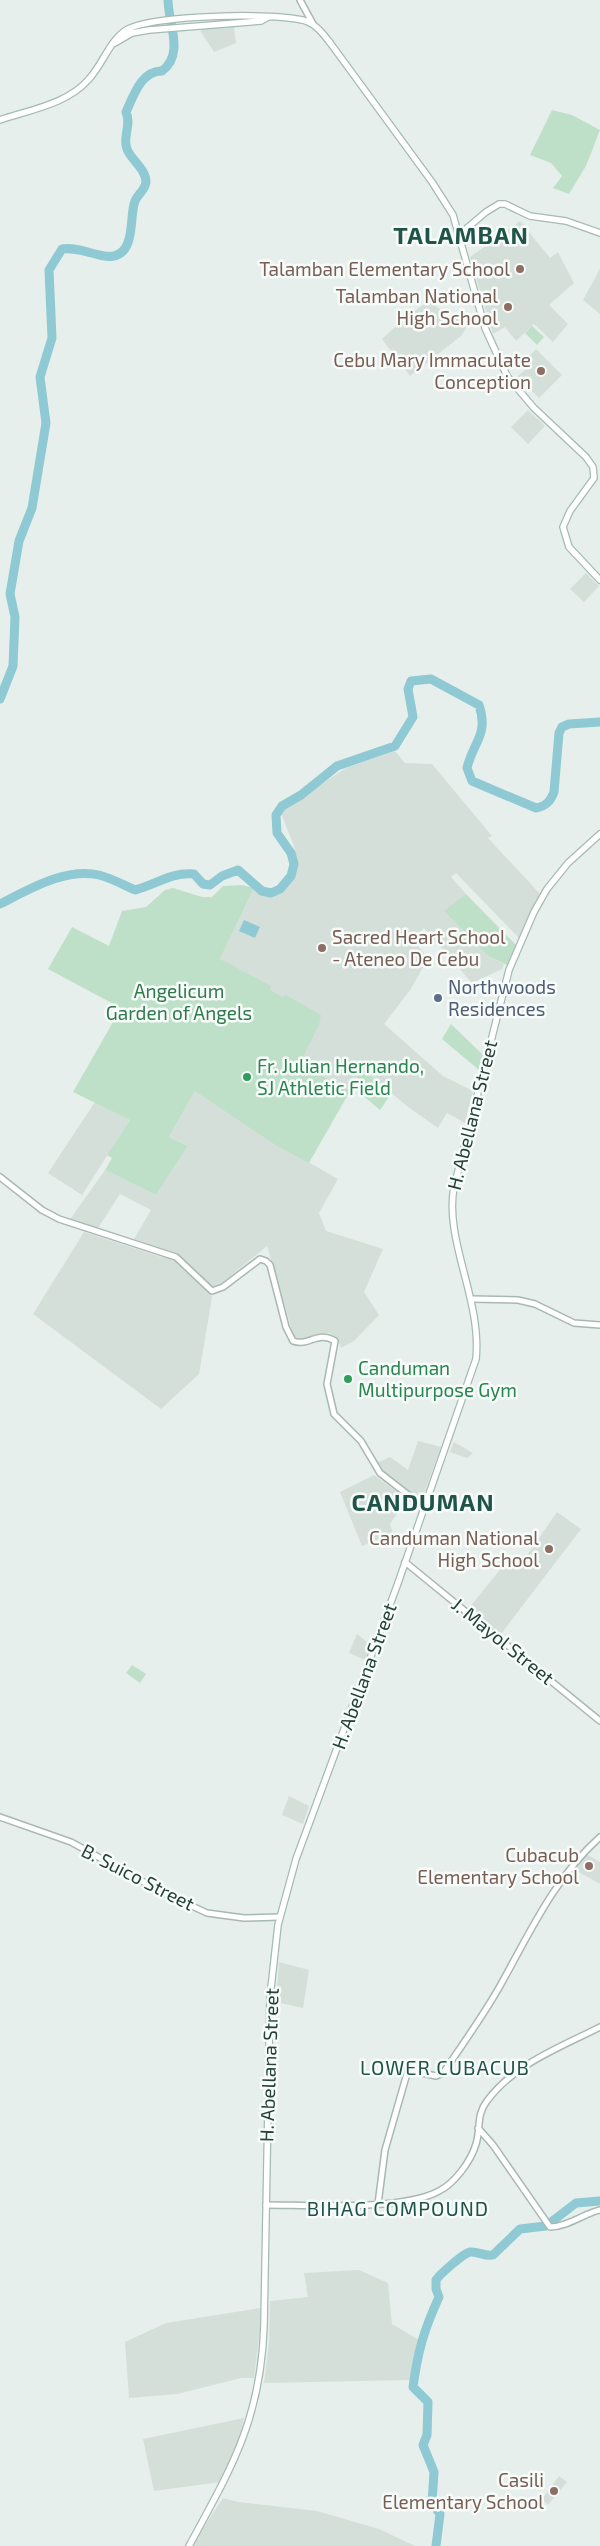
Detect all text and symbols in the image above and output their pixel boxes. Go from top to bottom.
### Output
district label: TALAMBAN [393,220,529,249]
place label: Talamban Elementary School [259,257,510,280]
marker: Talamban Elementary School [514,263,526,275]
place label: Talamban National High School [335,284,498,329]
marker: Talamban National High School [502,301,514,313]
place label: Cebu Mary Immaculate Conception [333,348,531,393]
marker: Cebu Mary Immaculate Conception [535,365,547,377]
place label: Sacred Heart School - Ateneo De Cebu [332,925,506,970]
marker: Sacred Heart School - Ateneo De Cebu [316,942,328,954]
place label: Northwoods Residences [448,975,556,1020]
park label: Angelicum Garden of Angels [106,979,252,1024]
marker: Northwoods Residences [432,992,444,1004]
street label: H. Abellana Street [442,1037,501,1192]
place label: Fr. Julian Hernando, SJ Athletic Field [257,1054,424,1099]
marker: Fr. Julian Hernando, SJ Athletic Field [241,1071,253,1083]
place label: Canduman Multipurpose Gym [358,1356,517,1401]
marker: Canduman Multipurpose Gym [342,1373,354,1385]
district label: CANDUMAN [352,1487,494,1516]
place label: Canduman National High School [369,1526,539,1571]
marker: Canduman National High School [543,1543,555,1555]
street label: J. Mayol Street [447,1592,559,1689]
street label: H. Abellana Street [326,1600,401,1752]
street label: B. Suico Street [78,1838,198,1915]
place label: Cubacub Elementary School [417,1843,579,1888]
marker: Cubacub Elementary School [583,1860,595,1872]
street label: H. Abellana Street [254,1988,283,2142]
district label: LOWER CUBACUB [360,2055,530,2079]
district label: BIHAG COMPOUND [307,2196,489,2220]
place label: Casili Elementary School [382,2468,544,2513]
marker: Casili Elementary School [548,2485,560,2497]

